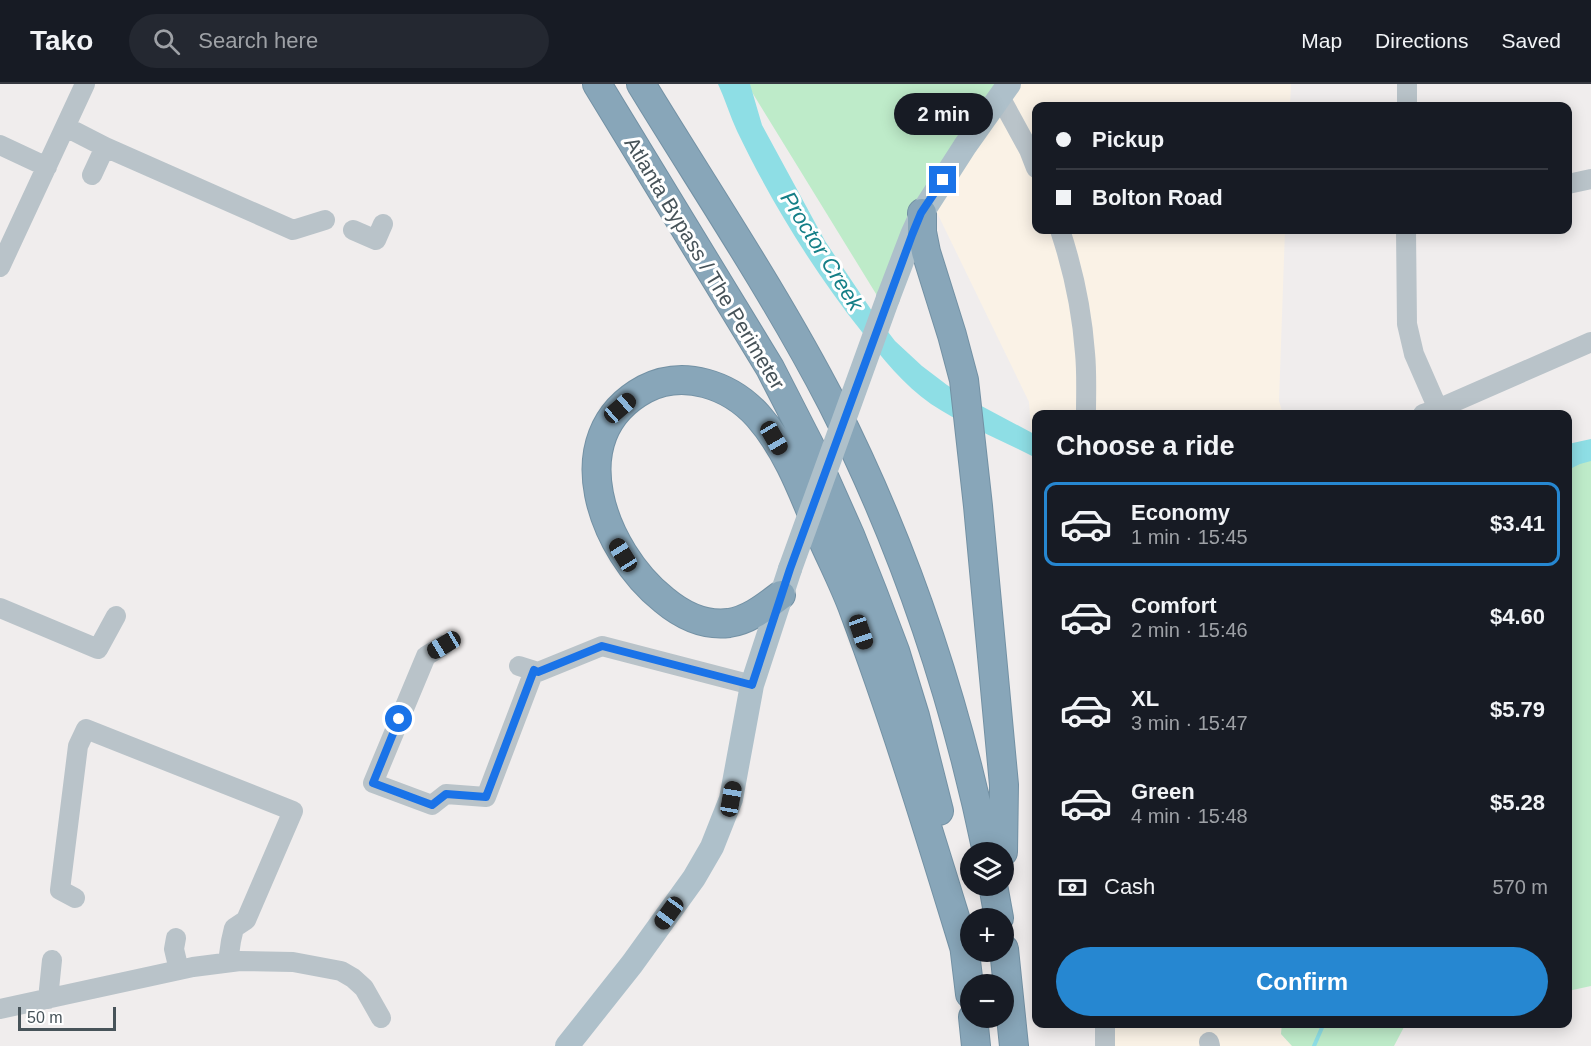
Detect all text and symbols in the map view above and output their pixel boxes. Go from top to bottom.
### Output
search box [129,14,549,68]
text: Tako [30,25,93,56]
icon: search [150,25,183,58]
text: Search here [198,28,318,53]
text: Map [1301,29,1342,52]
text: Directions [1375,29,1468,52]
text: Saved [1501,29,1561,52]
callout: 2 min [894,93,992,135]
text: 2 min [917,103,970,125]
text: Pickup [1092,127,1164,152]
street label: Atlanta Bypass / The Perimeter [620,133,790,393]
route end [929,166,956,193]
text: Bolton Road [1092,185,1223,210]
water label: Proctor Creek [775,187,869,316]
car [601,389,639,427]
car [757,418,791,458]
text: Choose a ride [1056,431,1235,461]
icon: car [1059,497,1113,551]
text: Economy [1131,500,1230,525]
text: $3.41 [1490,511,1545,536]
text: 1 min · 15:45 [1131,526,1248,548]
car [606,535,640,575]
icon: car [1059,590,1113,644]
text: Comfort [1131,593,1217,618]
text: $4.60 [1490,604,1545,629]
car [847,612,875,652]
text: 2 min · 15:46 [1131,619,1248,641]
car [424,628,464,662]
icon: car [1059,683,1113,737]
text: XL [1131,686,1159,711]
text: $5.79 [1490,697,1545,722]
route start [385,705,412,732]
text: 3 min · 15:47 [1131,712,1248,734]
icon: car [1059,776,1113,830]
text: Green [1131,779,1195,804]
car [719,780,743,818]
text: $5.28 [1490,790,1545,815]
text: 4 min · 15:48 [1131,805,1248,827]
map controls [960,842,1014,1028]
button: layers [960,842,1014,896]
icon: cash [1056,871,1089,904]
text: Cash [1104,874,1155,899]
text: 570 m [1492,876,1548,898]
car [651,893,687,933]
button: + [960,908,1014,962]
button: Confirm [1056,947,1548,1016]
button: − [960,974,1014,1028]
scale bar [18,1004,116,1032]
text: 50 m [27,1009,63,1026]

